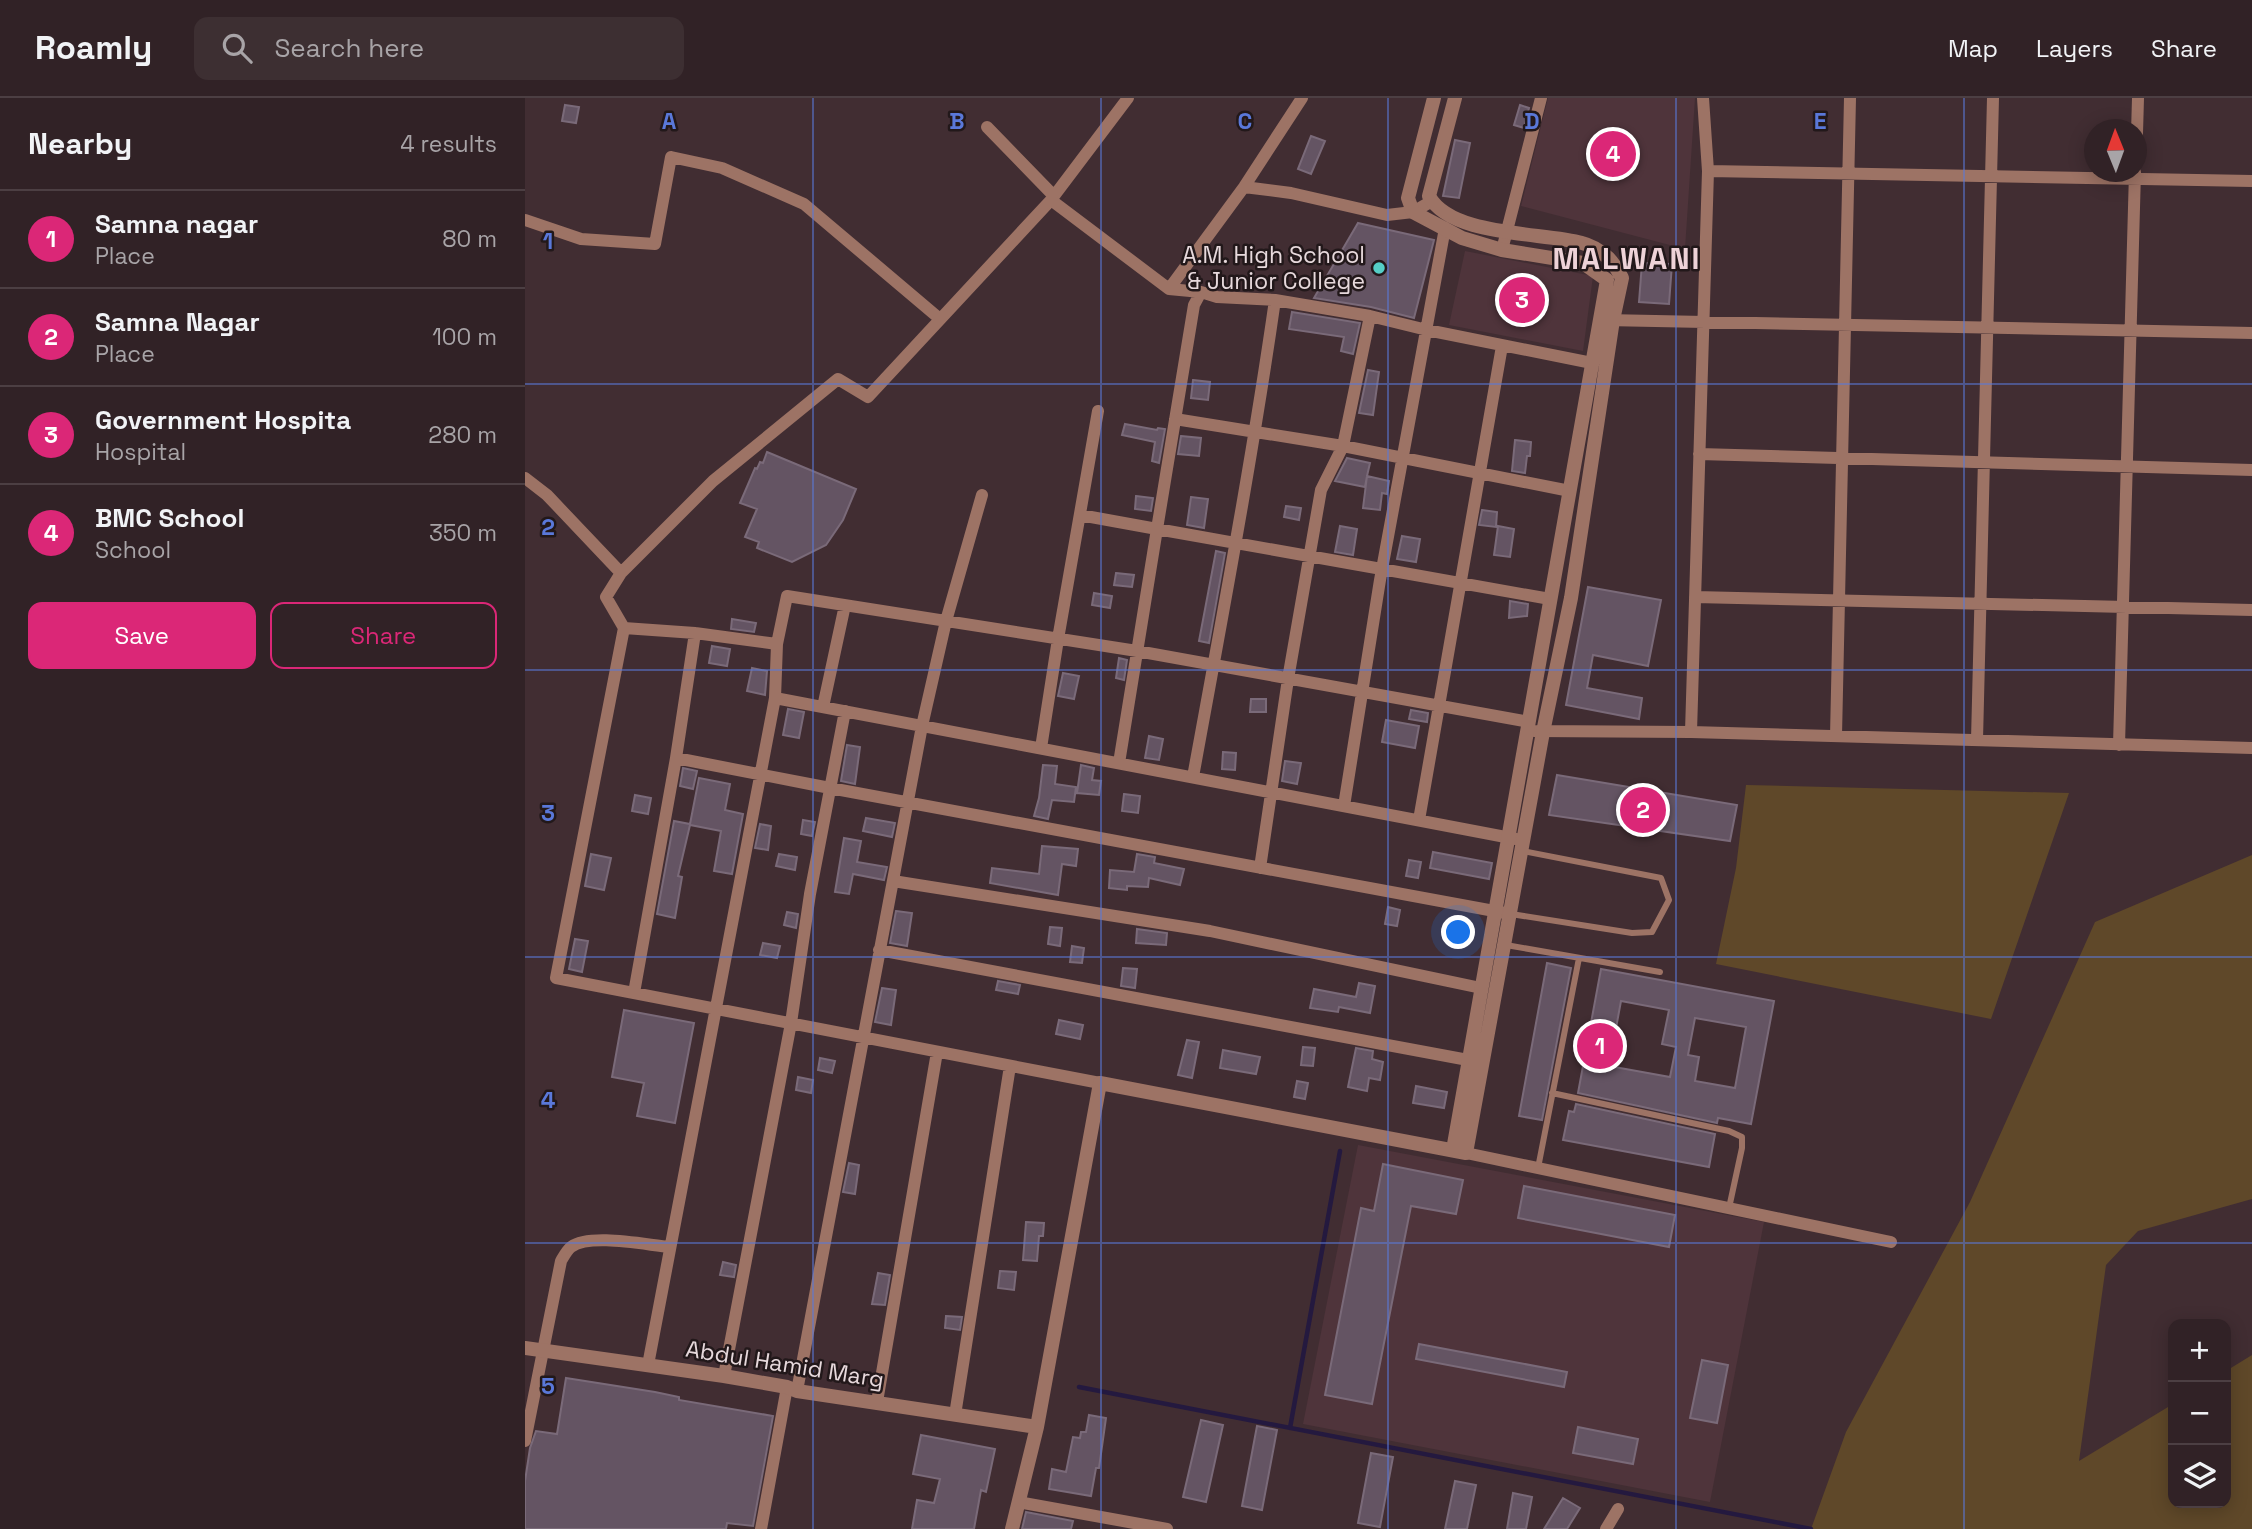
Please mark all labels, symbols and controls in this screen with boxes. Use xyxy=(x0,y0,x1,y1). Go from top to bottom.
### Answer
search box xyxy=(194,17,684,80)
text: Roamly xyxy=(35,27,152,69)
icon: search xyxy=(218,29,256,67)
text: Search here xyxy=(274,31,424,65)
text: Map xyxy=(1948,33,1998,64)
text: Layers xyxy=(2036,33,2113,64)
text: Share xyxy=(2151,33,2217,64)
text: A xyxy=(662,106,677,136)
text: B xyxy=(949,106,965,136)
text: C xyxy=(1238,106,1252,136)
text: D xyxy=(1524,106,1540,136)
text: E xyxy=(1814,106,1826,136)
north arrow xyxy=(2084,119,2147,182)
text: Nearby xyxy=(28,124,132,163)
pin: 4 xyxy=(1590,128,1636,180)
text: 4 results xyxy=(400,129,497,159)
text: Samna nagar xyxy=(95,207,258,241)
text: 1 xyxy=(46,224,56,254)
text: 80 m xyxy=(442,224,497,254)
text: 1 xyxy=(543,226,553,256)
district label: MALWANI xyxy=(1553,239,1701,278)
place label: A.M. High School & Junior College xyxy=(1182,240,1365,296)
text: Place xyxy=(95,241,155,271)
marker: A.M. High School & Junior College xyxy=(1371,260,1387,276)
pin: 3 xyxy=(1499,274,1545,326)
text: Samna Nagar xyxy=(95,305,260,339)
text: 2 xyxy=(44,322,58,352)
text: 100 m xyxy=(432,322,497,352)
text: Place xyxy=(95,339,155,369)
text: Government Hospita xyxy=(95,403,351,437)
text: 3 xyxy=(44,420,58,450)
text: 280 m xyxy=(428,420,497,450)
text: Hospital xyxy=(95,437,186,467)
text: BMC School xyxy=(95,501,244,535)
text: 2 xyxy=(541,512,555,542)
text: 4 xyxy=(44,518,58,548)
text: 350 m xyxy=(429,518,497,548)
text: School xyxy=(95,535,171,565)
button: Save xyxy=(28,602,256,669)
button: Share xyxy=(270,602,497,669)
pin: 2 xyxy=(1620,784,1666,836)
text: 3 xyxy=(541,798,555,828)
your location xyxy=(1441,915,1475,949)
pin: 1 xyxy=(1577,1020,1623,1072)
text: 4 xyxy=(541,1085,556,1115)
map controls xyxy=(2168,1319,2231,1508)
button: + xyxy=(2168,1319,2231,1382)
street label: Abdul Hamid Marg xyxy=(684,1334,886,1394)
text: 5 xyxy=(541,1371,555,1401)
button: − xyxy=(2168,1382,2231,1445)
button: layers xyxy=(2168,1445,2231,1508)

